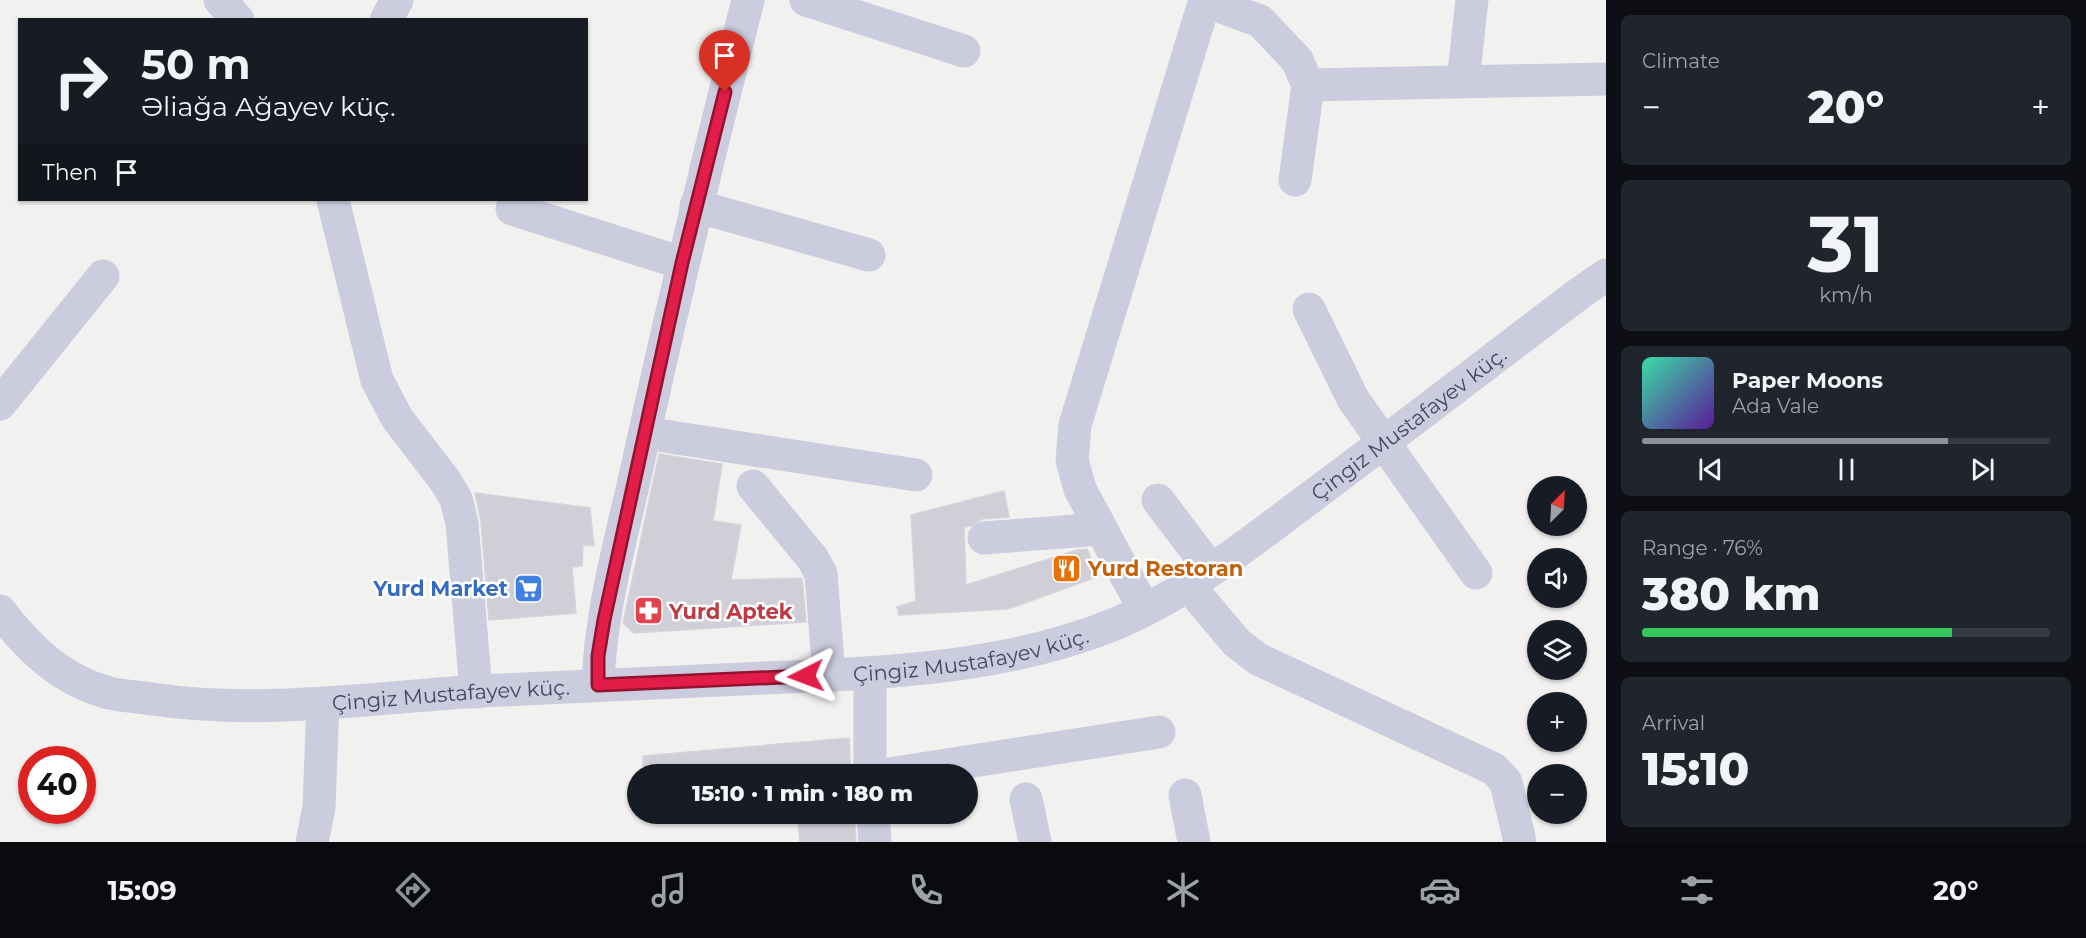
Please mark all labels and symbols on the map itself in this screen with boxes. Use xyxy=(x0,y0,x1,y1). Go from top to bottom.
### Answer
pin xyxy=(699,30,750,92)
street label: Çingiz Mustafayev küç. xyxy=(1306,341,1511,505)
north arrow xyxy=(1527,476,1587,536)
restaurant icon: Yurd Restoran xyxy=(1051,552,1083,584)
place label: Yurd Restoran xyxy=(1087,556,1243,581)
supermarket icon: Yurd Market xyxy=(513,572,545,604)
place label: Yurd Market xyxy=(372,576,508,601)
pharmacy icon: Yurd Aptek xyxy=(632,595,664,627)
place label: Yurd Aptek xyxy=(668,599,793,624)
street label: Çingiz Mustafayev küç. xyxy=(852,622,1092,686)
position arrow xyxy=(774,644,838,708)
street label: Çingiz Mustafayev küç. xyxy=(331,674,570,715)
speed limit sign: 40 xyxy=(18,746,96,824)

